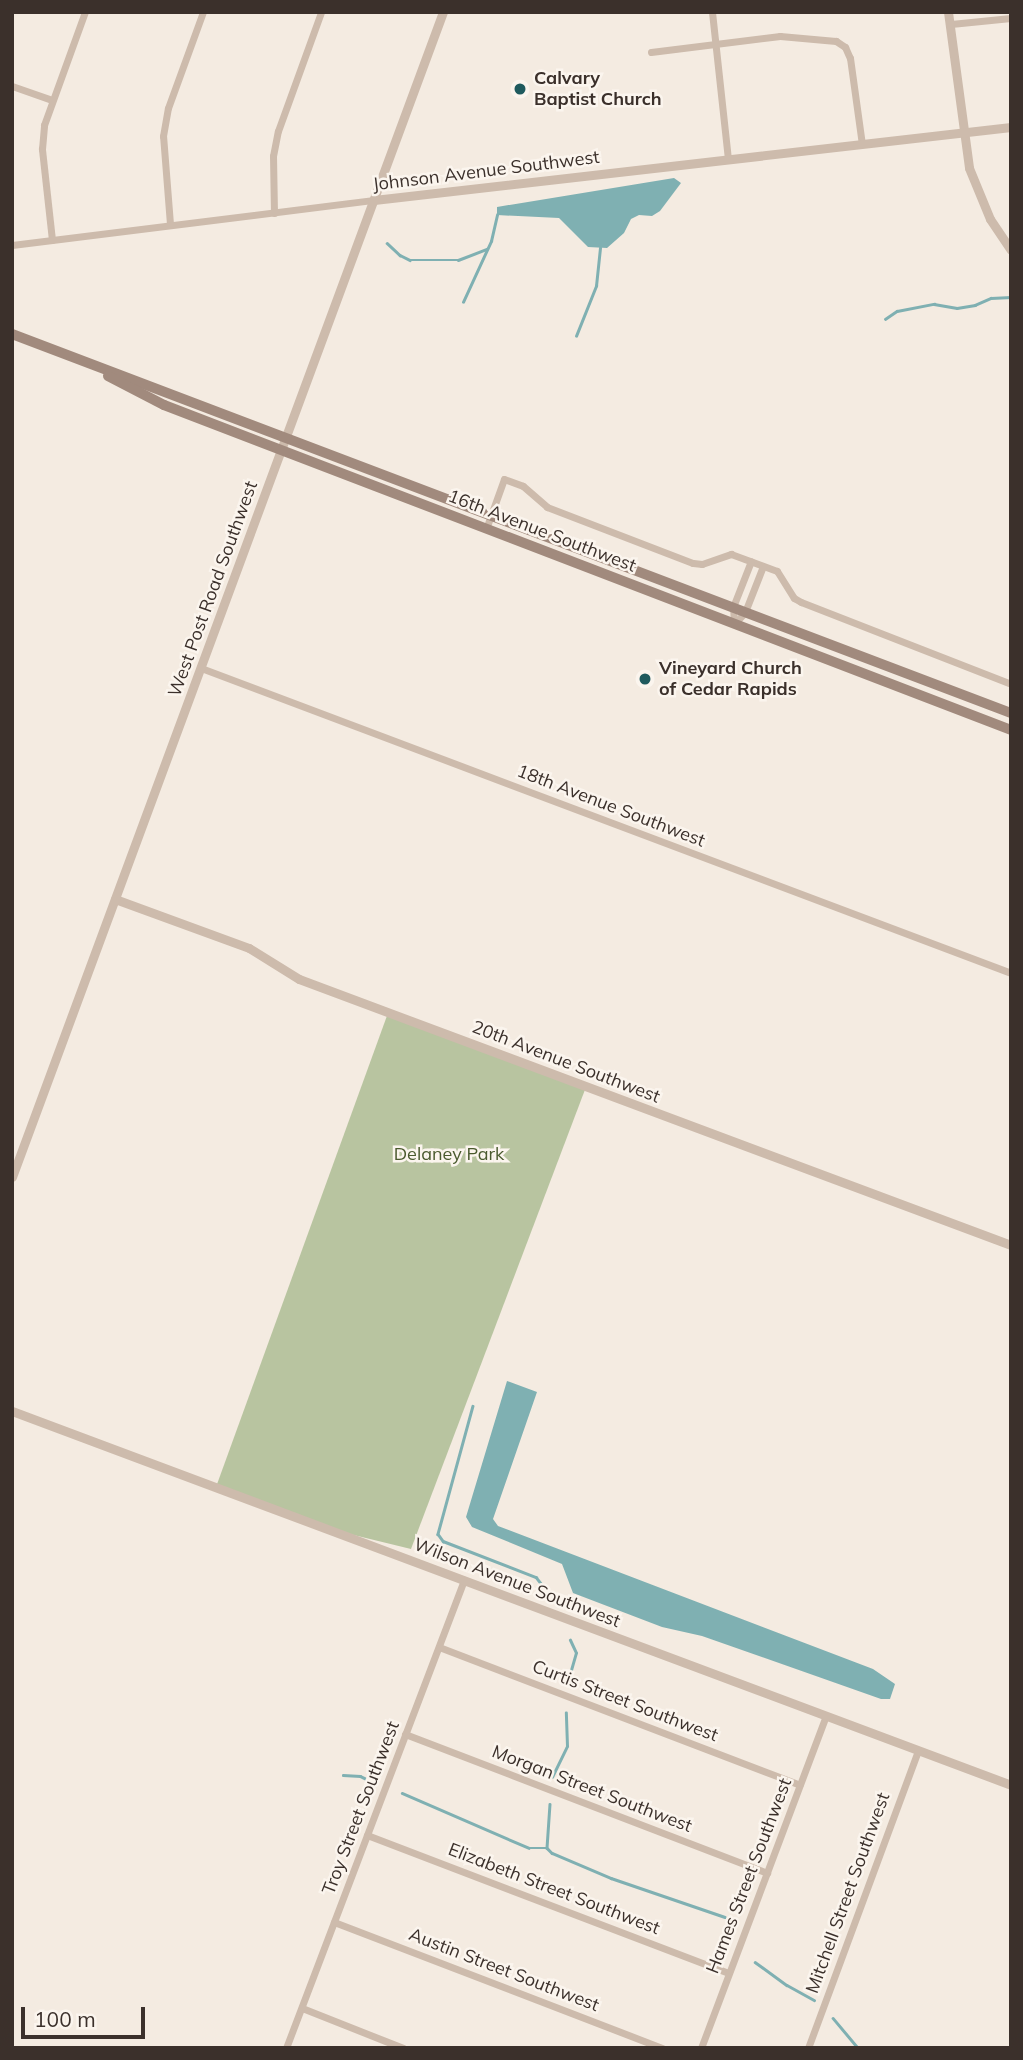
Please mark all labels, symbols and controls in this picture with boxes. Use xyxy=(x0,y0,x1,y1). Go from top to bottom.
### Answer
place label: Calvary Baptist Church xyxy=(534,68,662,110)
marker: Calvary Baptist Church xyxy=(512,81,528,97)
street label: Johnson Avenue Southwest xyxy=(371,146,601,196)
street label: West Post Road Southwest xyxy=(164,478,262,700)
street label: 16th Avenue Southwest xyxy=(445,485,639,577)
place label: Vineyard Church of Cedar Rapids xyxy=(659,658,802,700)
marker: Vineyard Church of Cedar Rapids xyxy=(637,671,653,687)
street label: 18th Avenue Southwest xyxy=(514,760,708,852)
street label: 20th Avenue Southwest xyxy=(469,1016,663,1108)
park label: Delaney Park xyxy=(394,1143,504,1165)
street label: Wilson Avenue Southwest xyxy=(411,1534,623,1632)
street label: Curtis Street Southwest xyxy=(529,1656,721,1746)
street label: Troy Street Southwest xyxy=(318,1718,404,1898)
street label: Morgan Street Southwest xyxy=(489,1741,695,1837)
street label: Hames Street Southwest xyxy=(702,1775,796,1977)
street label: Mitchell Street Southwest xyxy=(802,1790,894,1996)
street label: Elizabeth Street Southwest xyxy=(445,1839,663,1939)
street label: Austin Street Southwest xyxy=(406,1924,602,2016)
scale bar xyxy=(24,1994,149,2038)
text: 100 m xyxy=(34,2006,96,2032)

